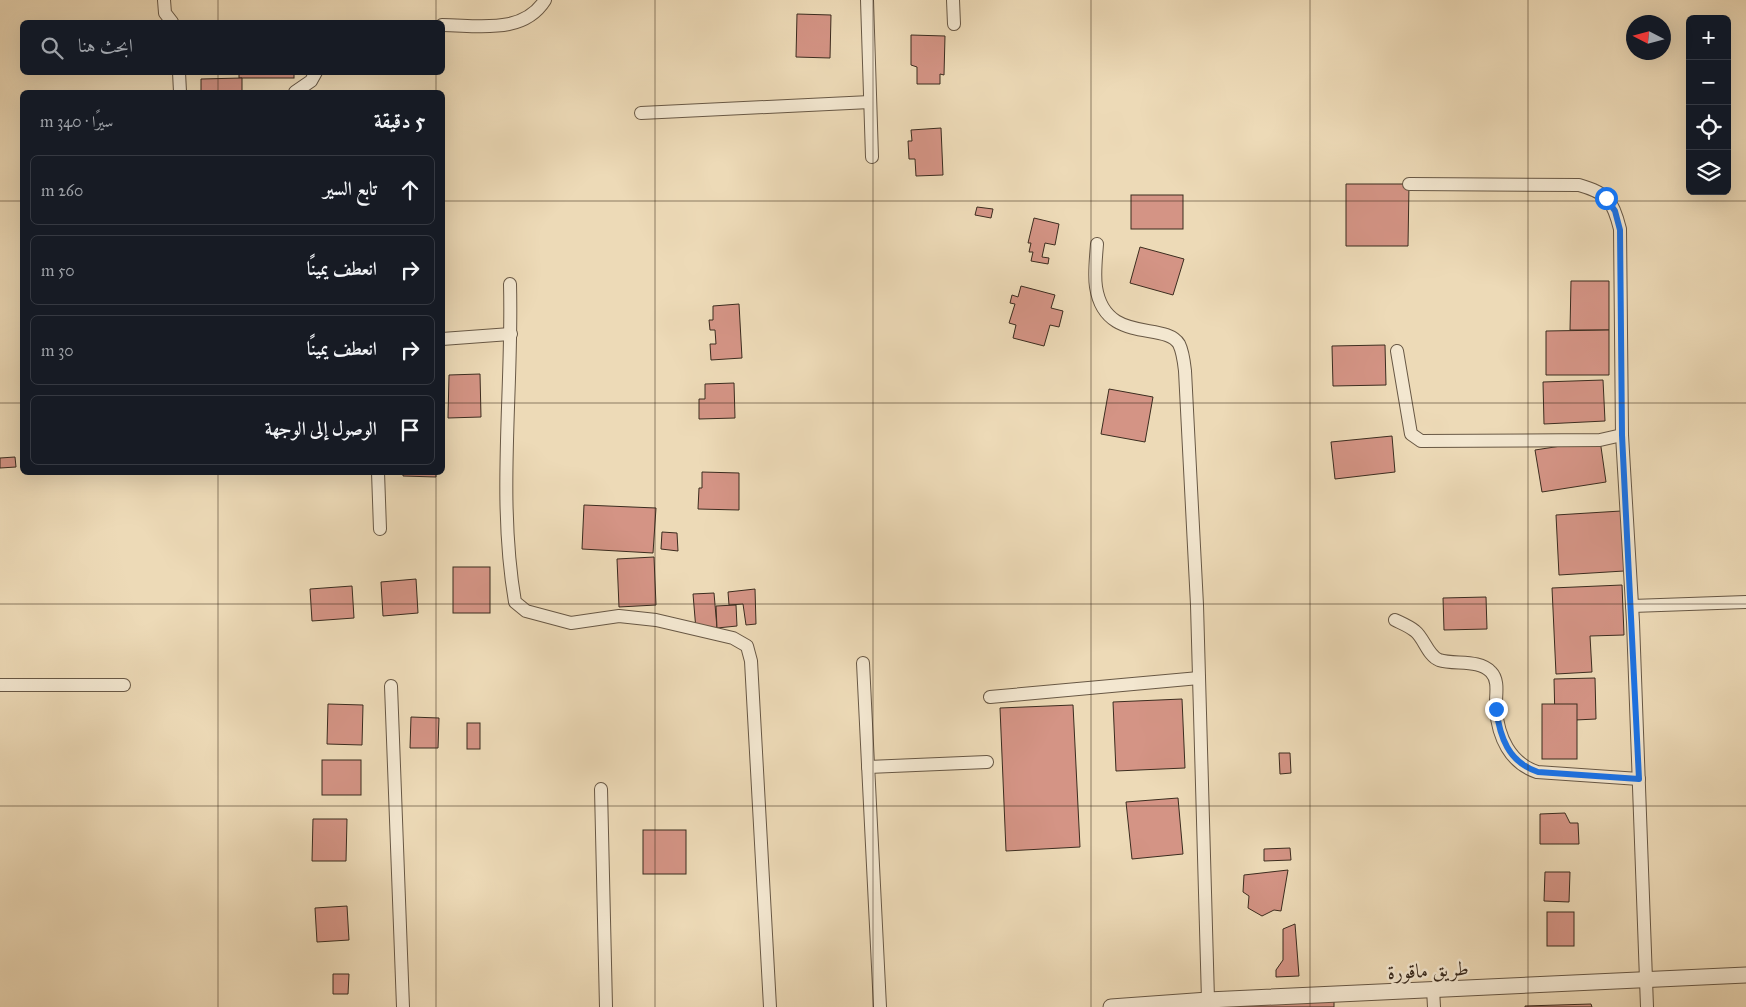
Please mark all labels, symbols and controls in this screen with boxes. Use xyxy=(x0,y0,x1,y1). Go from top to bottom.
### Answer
north arrow xyxy=(1626,15,1671,60)
map controls xyxy=(1686,15,1731,195)
button: + xyxy=(1686,15,1731,60)
search box xyxy=(20,20,445,75)
icon: search xyxy=(38,34,66,62)
text: ابحث هنا xyxy=(78,34,133,57)
button: − xyxy=(1686,60,1731,105)
button: locate xyxy=(1686,105,1731,150)
text: 5 دقيقة xyxy=(374,108,425,134)
text: سيرًا · 340 m xyxy=(40,112,113,131)
button: layers xyxy=(1686,150,1731,195)
icon: ahead xyxy=(396,176,424,204)
text: تابع السير xyxy=(323,177,377,200)
text: 260 m xyxy=(41,181,83,200)
route start xyxy=(1595,187,1618,210)
icon: right xyxy=(396,256,424,284)
text: انعطف يمينًا xyxy=(307,257,377,280)
text: 50 m xyxy=(41,261,75,280)
icon: right xyxy=(396,336,424,364)
text: انعطف يمينًا xyxy=(307,337,377,360)
text: 30 m xyxy=(41,341,74,360)
icon: arrive xyxy=(396,416,424,444)
text: الوصول إلى الوجهة xyxy=(265,417,377,440)
route end xyxy=(1485,698,1508,721)
street label: طريق ماقورة xyxy=(1387,956,1469,985)

